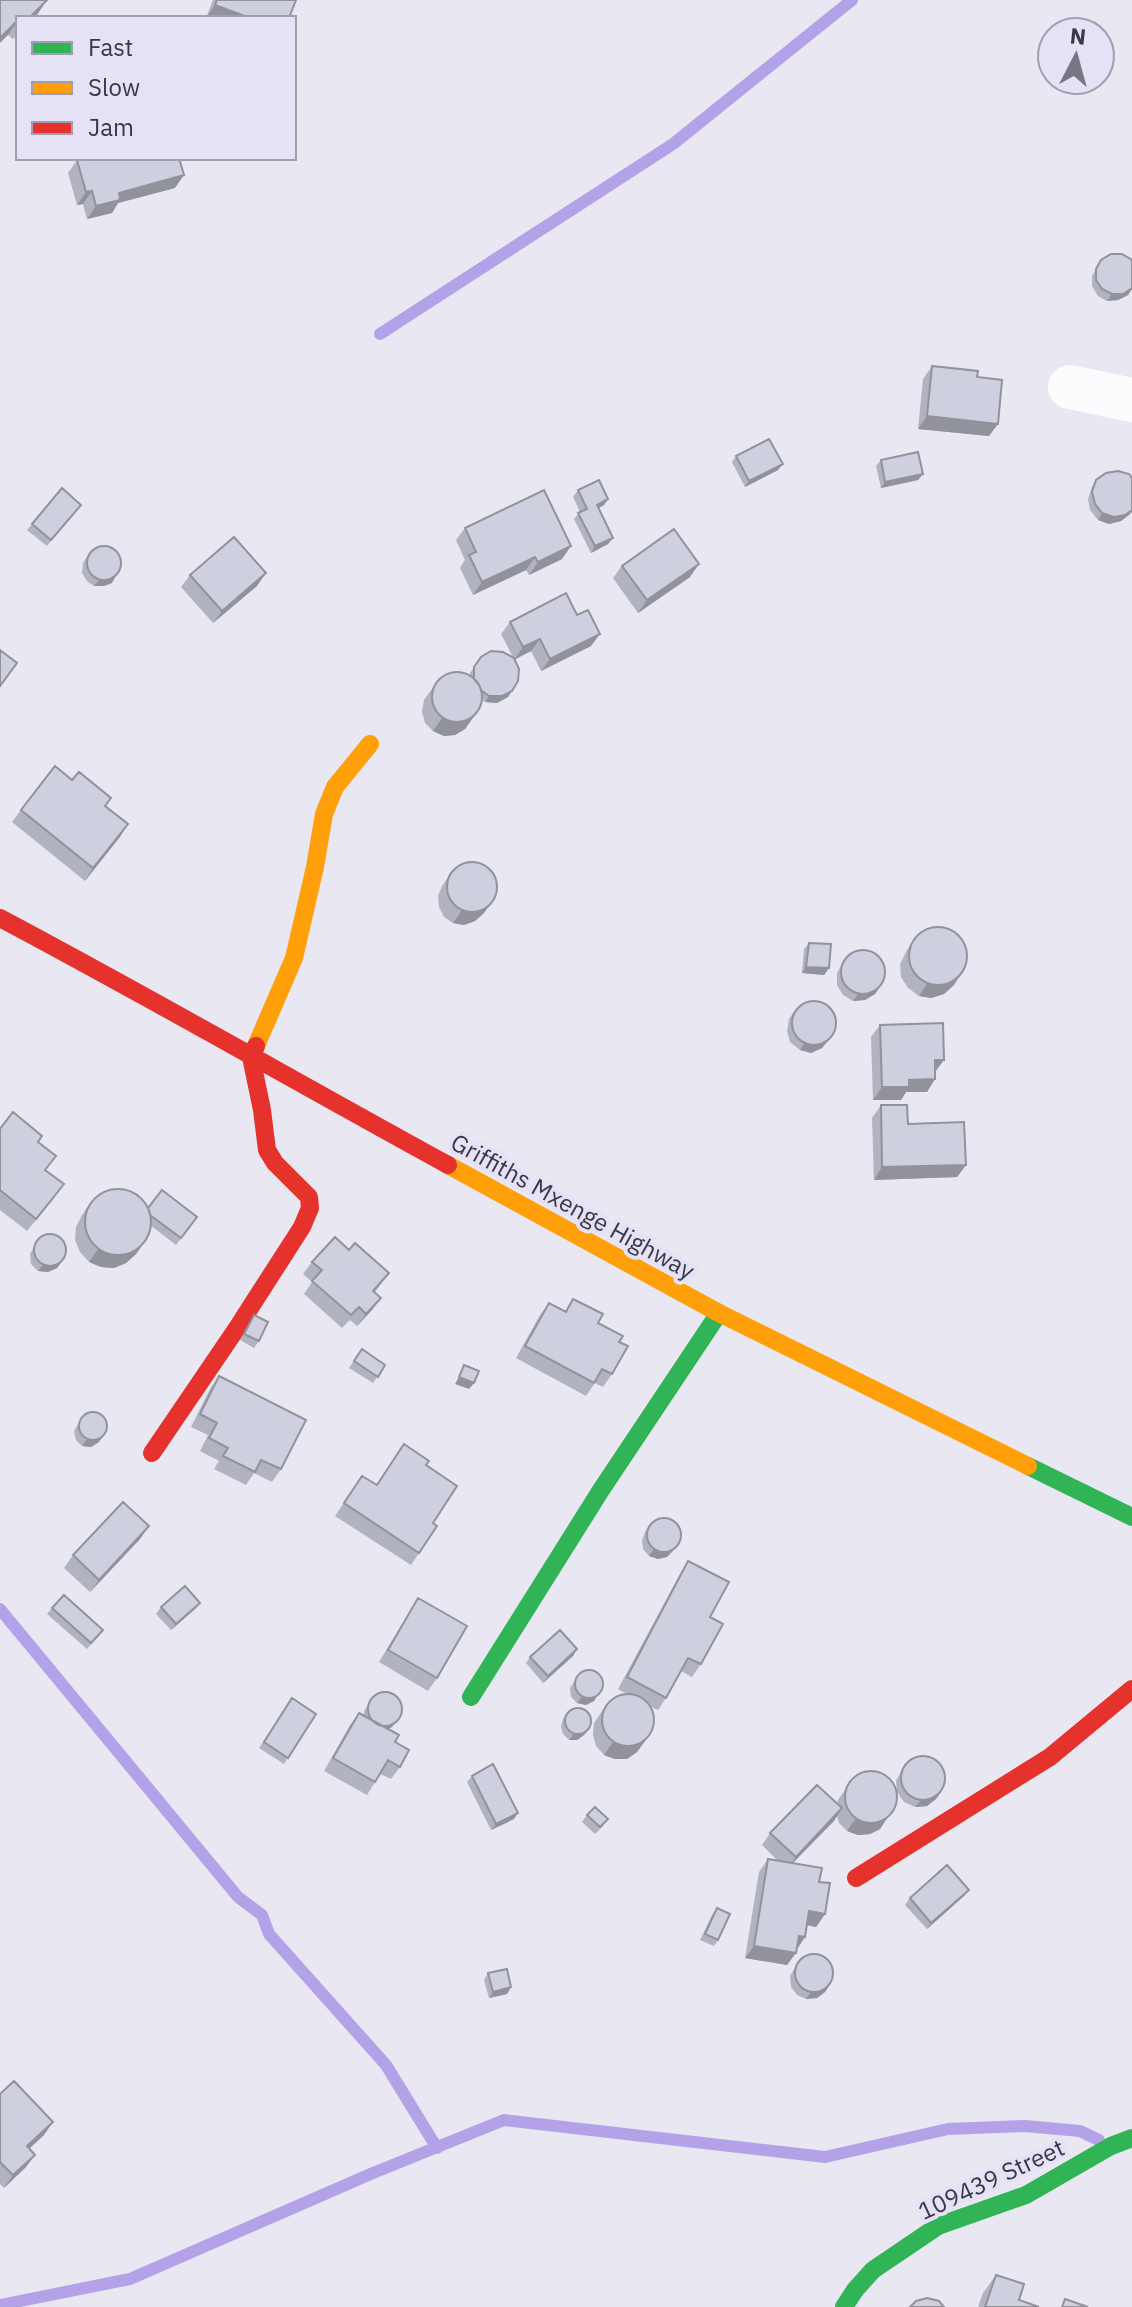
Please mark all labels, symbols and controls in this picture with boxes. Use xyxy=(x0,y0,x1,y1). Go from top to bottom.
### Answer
legend xyxy=(16,16,296,160)
north arrow xyxy=(1036,16,1116,96)
text: N xyxy=(1069,20,1088,51)
text: Fast xyxy=(88,31,133,63)
text: Slow xyxy=(88,71,140,103)
text: Jam xyxy=(88,111,134,143)
street label: Griffiths Mxenge Highway xyxy=(445,1126,701,1286)
street label: 109439 Street xyxy=(913,2131,1069,2227)

